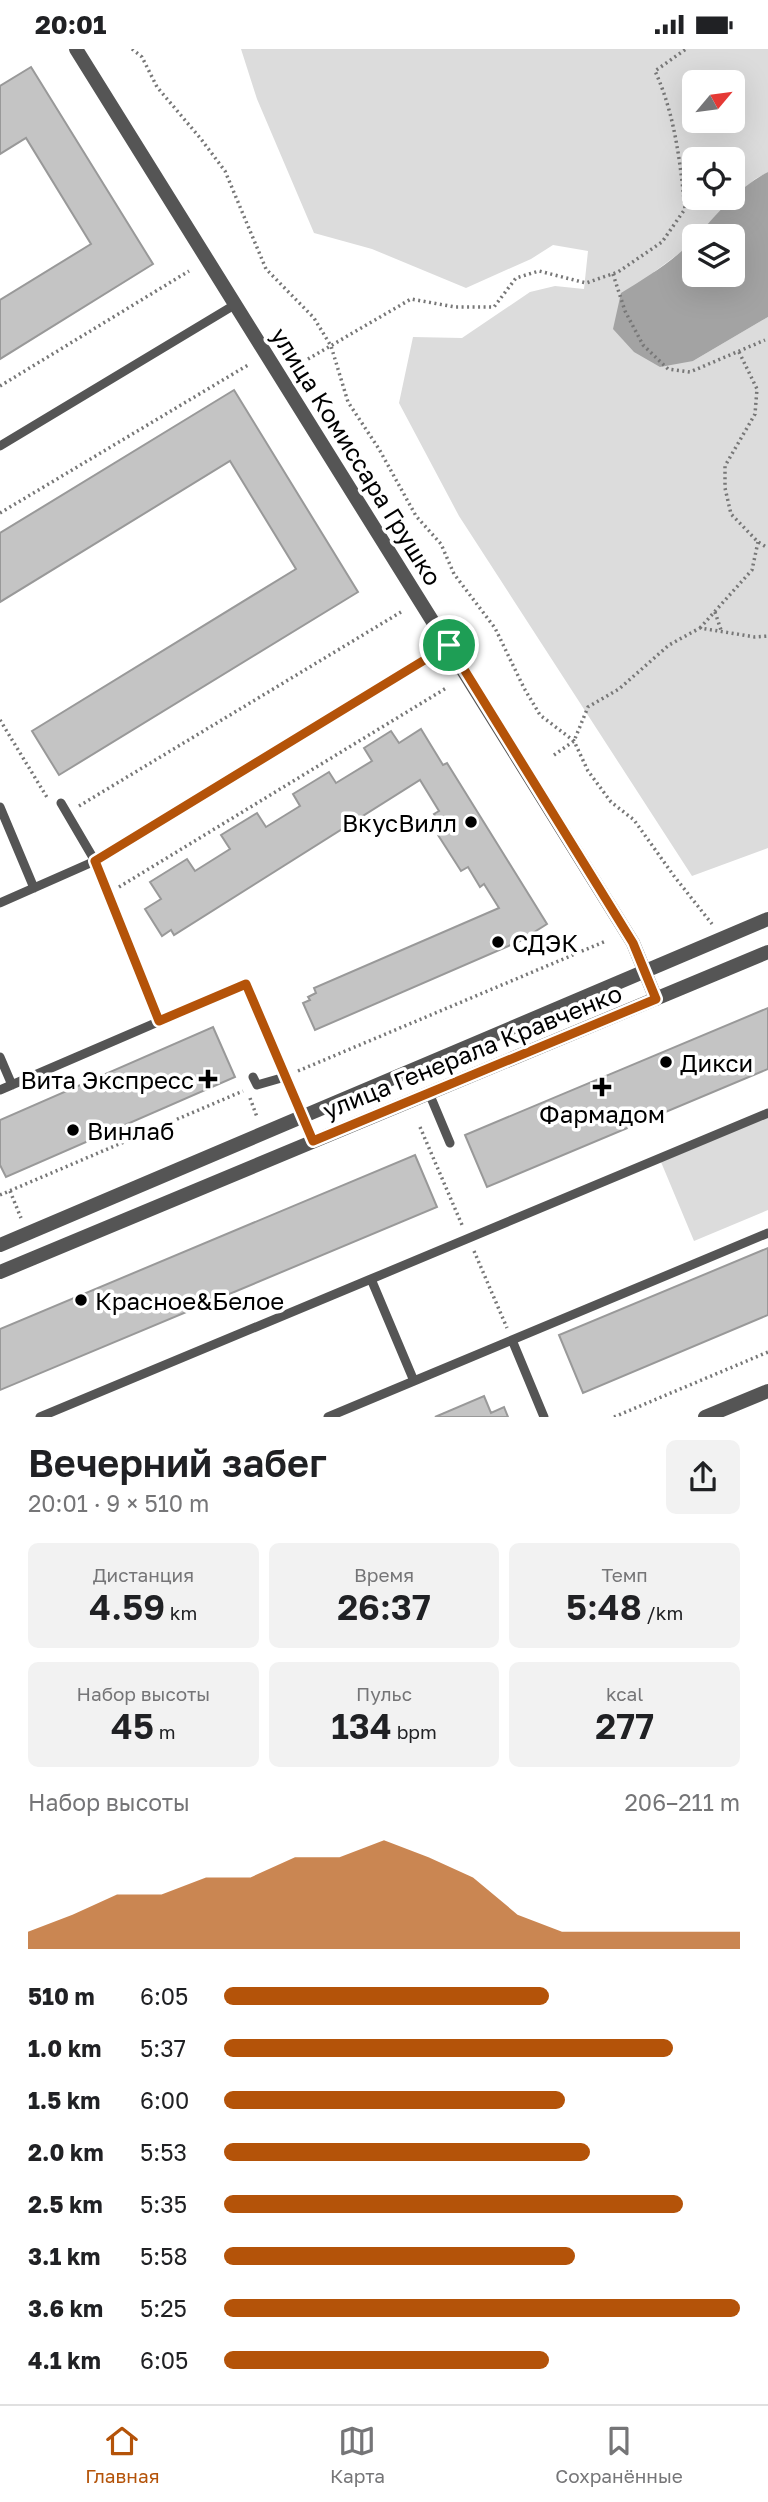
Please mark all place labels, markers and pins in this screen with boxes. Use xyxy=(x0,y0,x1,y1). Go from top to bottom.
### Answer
pin xyxy=(419,615,479,675)
place label: ВкусВилл xyxy=(342,808,457,837)
marker: ВкусВилл xyxy=(463,814,479,830)
place label: СДЭК xyxy=(512,928,578,957)
marker: СДЭК xyxy=(490,934,506,950)
place label: Дикси xyxy=(680,1048,753,1077)
marker: Дикси xyxy=(658,1054,674,1070)
place label: Вита Экспресс xyxy=(20,1065,194,1094)
marker: Вита Экспресс xyxy=(200,1071,216,1087)
marker: Фармадом xyxy=(594,1079,610,1095)
place label: Фармадом xyxy=(539,1099,665,1128)
place label: Винлаб xyxy=(87,1116,174,1145)
marker: Винлаб xyxy=(65,1122,81,1138)
place label: Красное&Белое xyxy=(95,1286,284,1315)
marker: Красное&Белое xyxy=(73,1292,89,1308)

